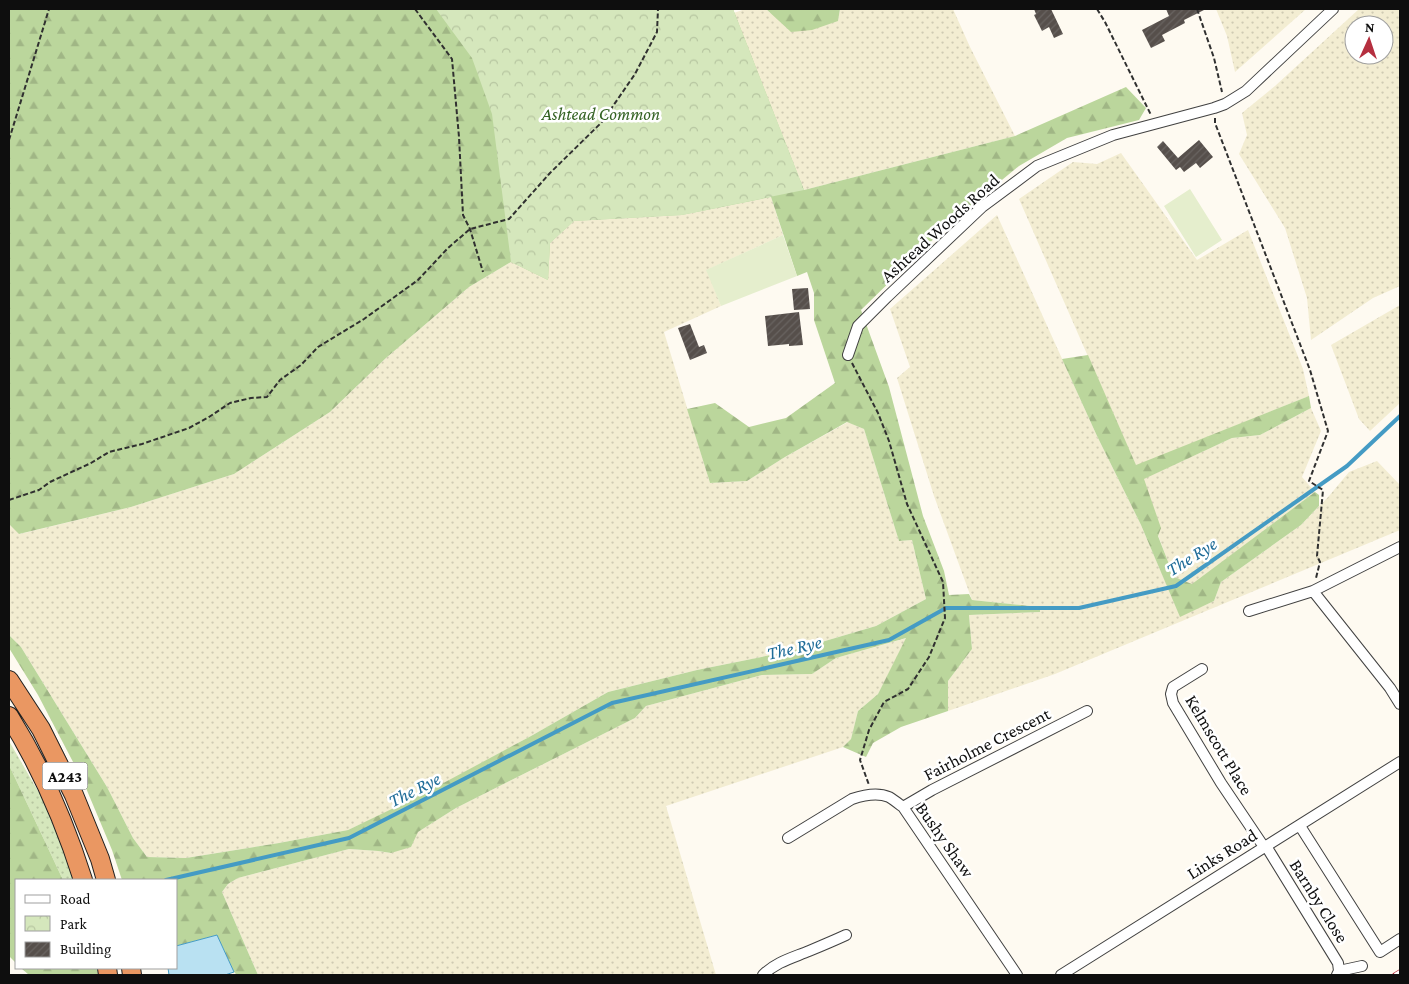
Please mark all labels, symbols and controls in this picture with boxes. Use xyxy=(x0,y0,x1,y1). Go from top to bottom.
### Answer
north arrow xyxy=(1344,15,1394,65)
text: N xyxy=(1364,19,1375,35)
park label: Ashtead Common xyxy=(541,104,660,124)
street label: Ashtead Woods Road xyxy=(877,169,1004,286)
water label: The Rye xyxy=(1162,533,1220,580)
water label: The Rye xyxy=(765,631,824,664)
street label: Kelmscott Place xyxy=(1181,691,1257,799)
street label: Fairholme Crescent xyxy=(920,703,1055,785)
road number: A243 xyxy=(42,762,88,789)
water label: The Rye xyxy=(385,767,444,811)
street label: Bushy Shaw xyxy=(912,798,979,882)
street label: Links Road xyxy=(1183,824,1261,883)
street label: Barnby Close xyxy=(1286,856,1353,946)
legend xyxy=(15,879,178,969)
text: Road xyxy=(60,891,91,907)
text: Park xyxy=(60,916,87,932)
text: Building xyxy=(60,941,111,958)

